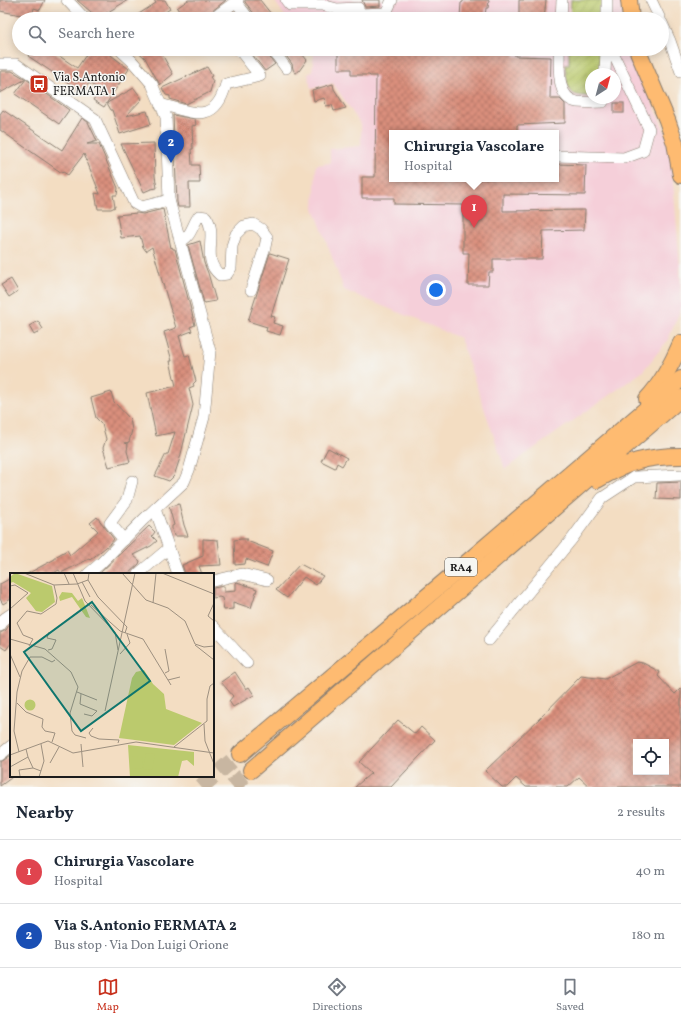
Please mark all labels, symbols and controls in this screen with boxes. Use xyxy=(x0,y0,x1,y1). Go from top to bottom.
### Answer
search box xyxy=(12,12,669,56)
icon: search xyxy=(26,23,48,45)
text: Search here xyxy=(58,24,135,45)
north arrow xyxy=(585,68,621,104)
place label: Via S.Antonio FERMATA 1 xyxy=(53,70,125,100)
bus stop icon: Via S.Antonio FERMATA 1 xyxy=(28,73,50,95)
pin: 2 xyxy=(158,130,184,163)
popup xyxy=(389,130,559,182)
text: Chirurgia Vascolare xyxy=(404,137,544,158)
text: Hospital xyxy=(404,158,453,176)
pin: 1 xyxy=(461,195,487,228)
your location xyxy=(426,280,446,300)
road number: RA4 xyxy=(445,558,477,576)
inset map xyxy=(10,573,214,777)
map controls xyxy=(633,739,669,775)
button: locate xyxy=(633,739,669,775)
text: Nearby xyxy=(16,802,74,825)
text: 2 results xyxy=(617,804,665,822)
text: Chirurgia Vascolare xyxy=(54,852,194,873)
text: 1 xyxy=(26,863,32,881)
text: 40 m xyxy=(636,863,665,881)
text: Hospital xyxy=(54,873,103,891)
text: Via S.Antonio FERMATA 2 xyxy=(54,916,237,937)
text: 2 xyxy=(26,927,32,945)
text: 180 m xyxy=(631,927,665,945)
text: Bus stop · Via Don Luigi Orione xyxy=(54,937,229,955)
tab: Map xyxy=(97,976,119,1015)
tab: Directions xyxy=(312,976,363,1015)
tab: Saved xyxy=(556,976,584,1015)

